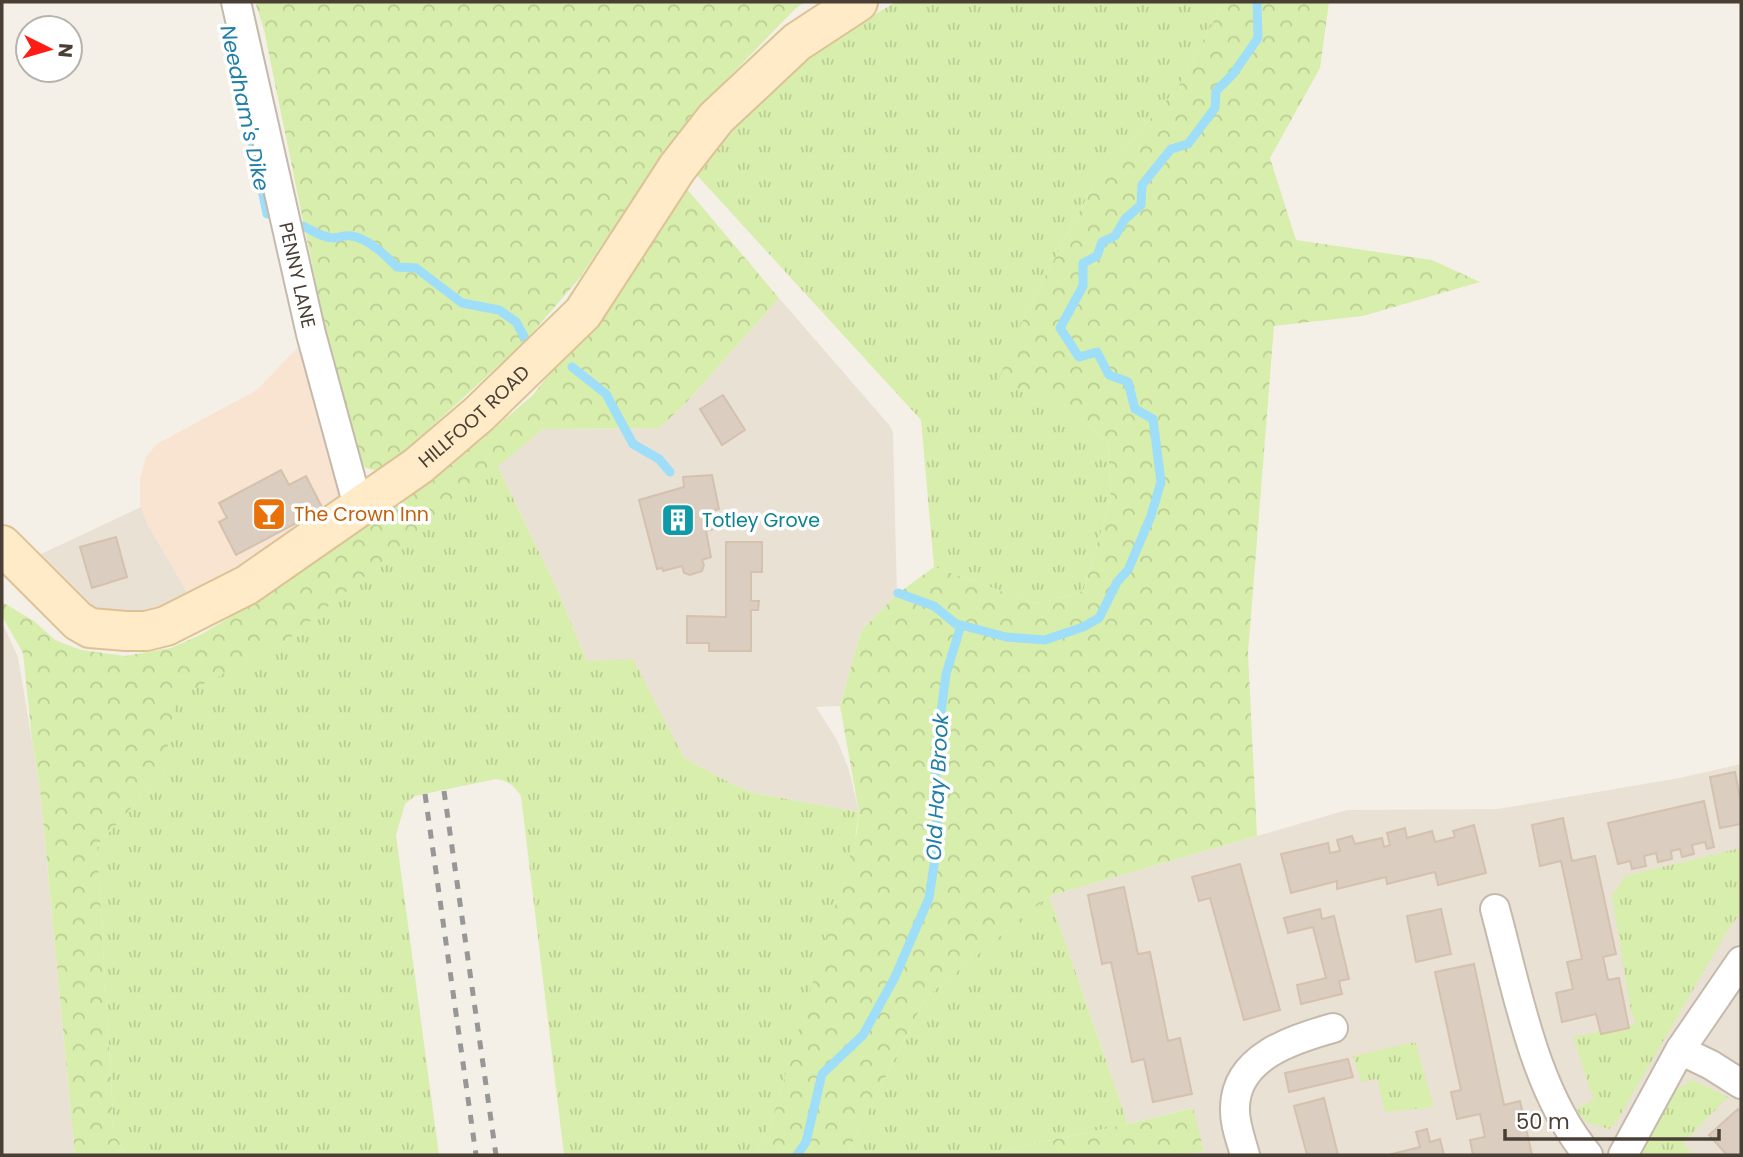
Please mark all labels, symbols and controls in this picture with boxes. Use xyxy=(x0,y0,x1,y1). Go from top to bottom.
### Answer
north arrow xyxy=(14,14,84,84)
water label: Needham's Dike xyxy=(213,22,277,194)
text: N xyxy=(51,42,80,59)
street label: PENNY LANE xyxy=(273,220,323,331)
street label: HILLFOOT ROAD xyxy=(412,359,535,474)
bar icon: The Crown Inn xyxy=(250,495,288,533)
place label: The Crown Inn xyxy=(294,501,429,528)
building icon: Totley Grove xyxy=(659,501,697,539)
place label: Totley Grove xyxy=(702,507,820,534)
water label: Old Hay Brook xyxy=(919,712,955,861)
scale bar xyxy=(1505,1098,1718,1142)
text: 50 m xyxy=(1516,1107,1570,1136)

